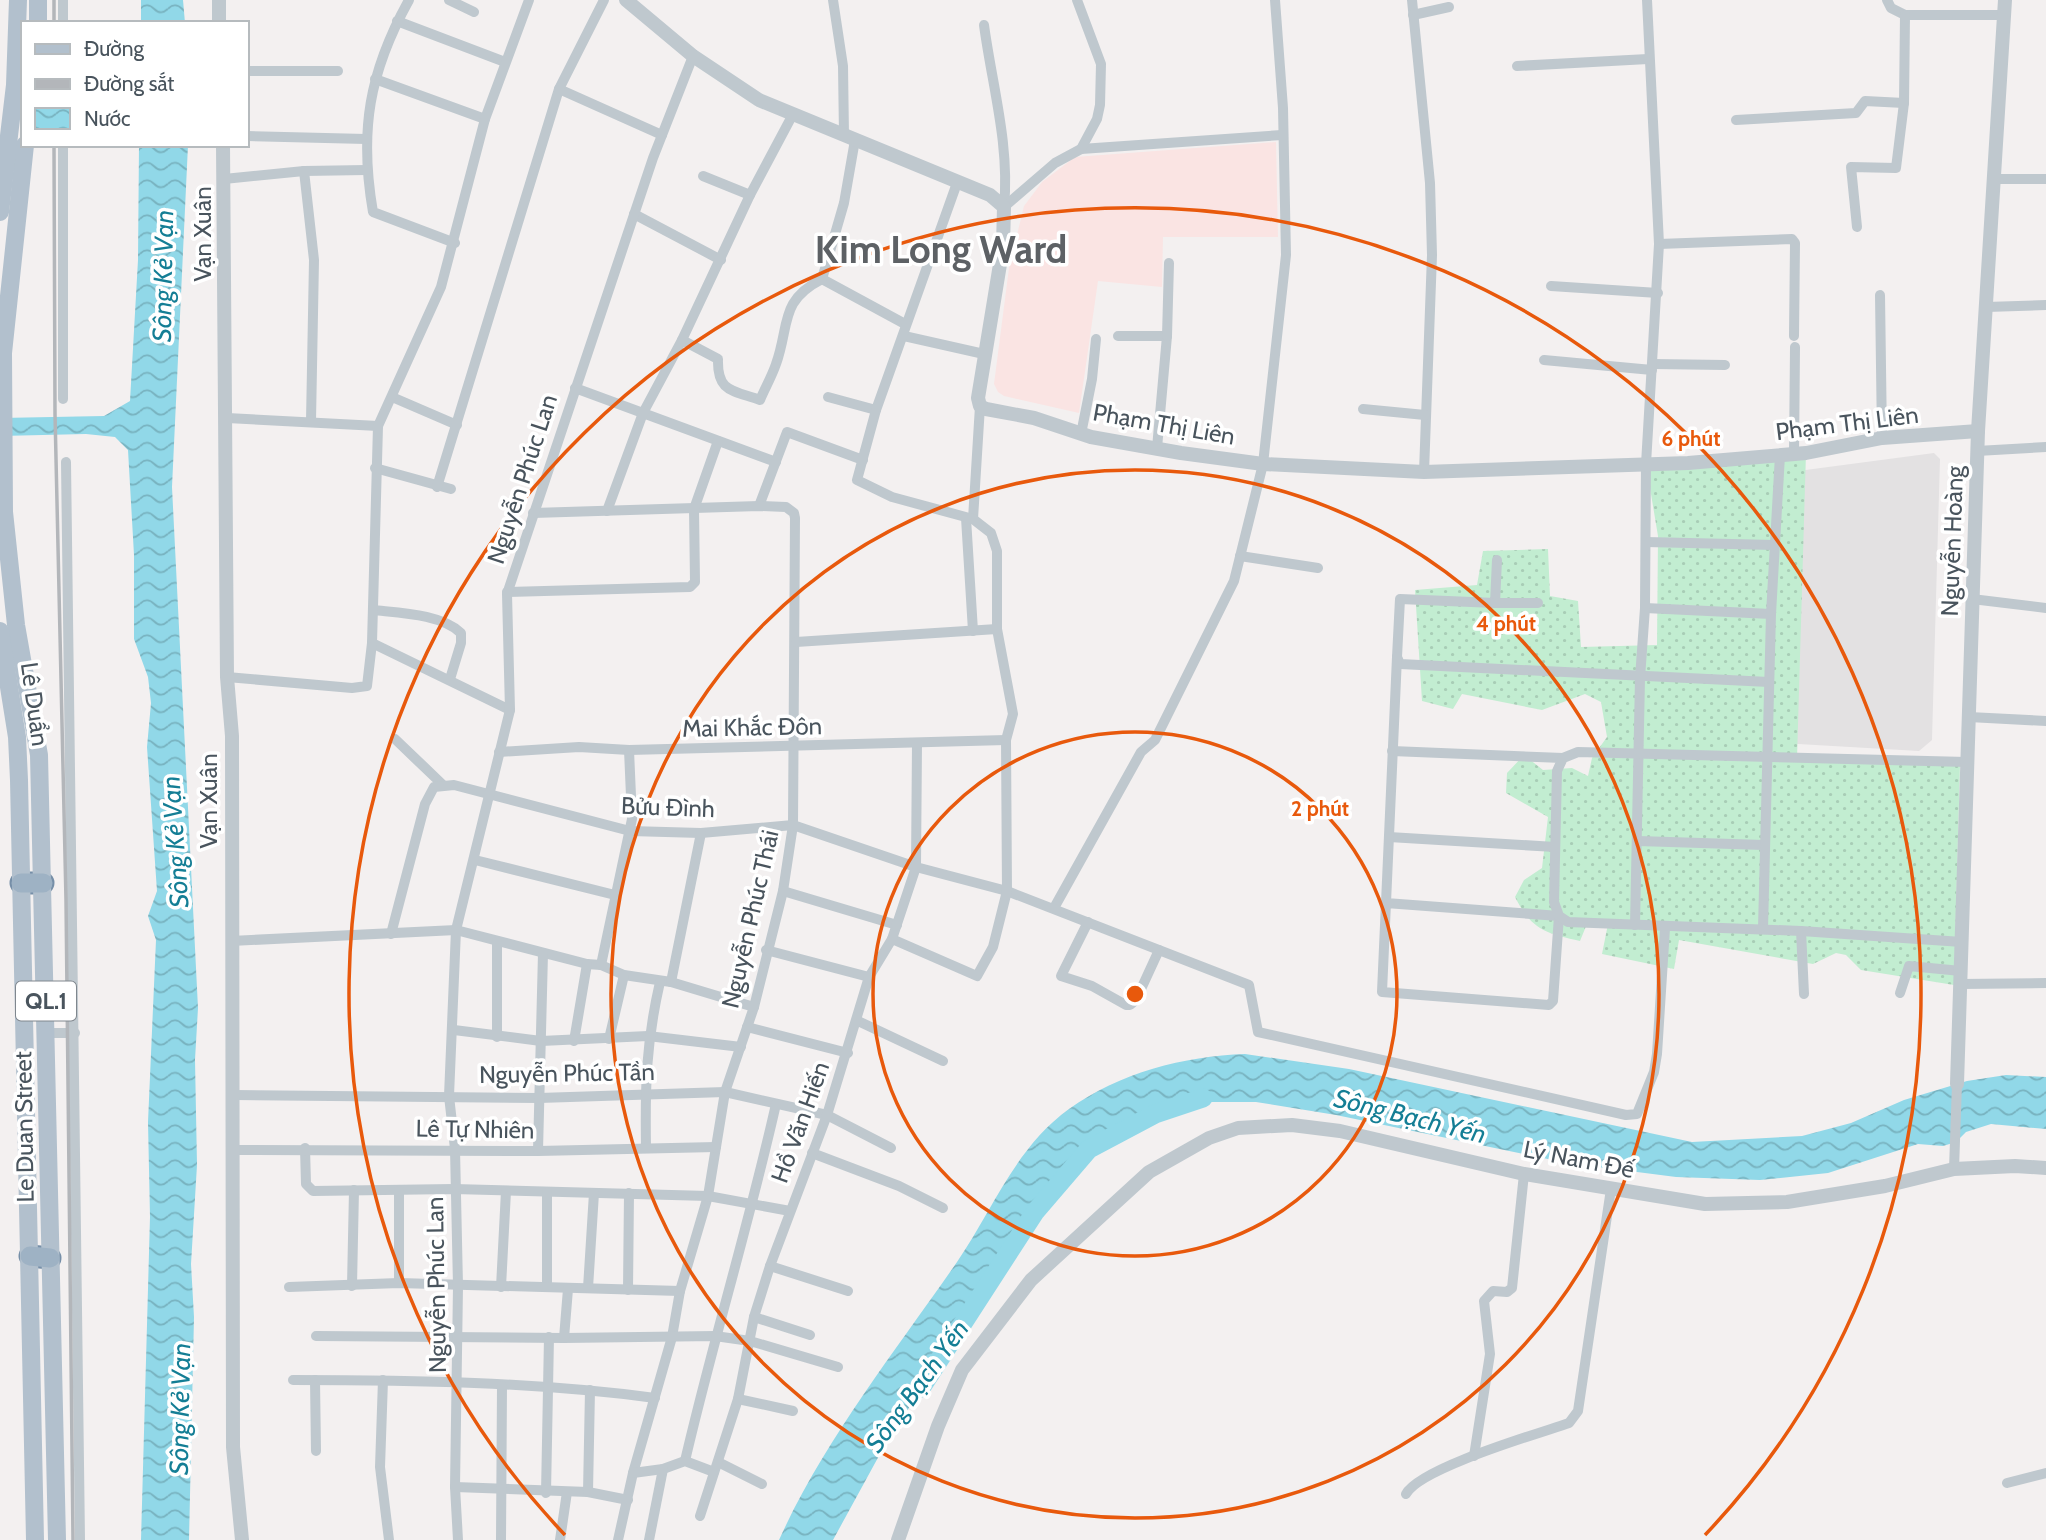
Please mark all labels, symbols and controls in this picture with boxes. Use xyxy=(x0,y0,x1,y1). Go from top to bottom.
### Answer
legend xyxy=(21,21,248,147)
text: Đường xyxy=(84,36,145,61)
text: Đường sắt xyxy=(84,71,174,96)
text: Nước xyxy=(84,106,131,131)
street label: Vạn Xuân xyxy=(188,186,217,282)
water label: Sông Kẻ Vạn xyxy=(146,210,180,342)
district label: Kim Long Ward xyxy=(815,226,1067,273)
street label: Nguyễn Phúc Lan xyxy=(481,391,563,567)
street label: Phạm Thị Liên xyxy=(1091,397,1237,451)
street label: Phạm Thị Liên xyxy=(1774,400,1920,446)
text: 6 phút xyxy=(1662,426,1720,451)
street label: Nguyễn Hoàng xyxy=(1935,464,1969,617)
text: 4 phút xyxy=(1476,611,1536,636)
street label: Lê Duẩn xyxy=(15,660,55,748)
street label: Mai Khắc Đôn xyxy=(682,711,822,743)
street label: Vạn Xuân xyxy=(194,753,223,849)
water label: Sông Kẻ Vạn xyxy=(154,775,196,909)
street label: Bửu Đình xyxy=(621,791,715,823)
text: 2 phút xyxy=(1291,796,1349,821)
street label: Nguyễn Phúc Thái xyxy=(715,827,785,1011)
road number: QL.1 xyxy=(16,982,76,1020)
centre of rings xyxy=(1123,982,1147,1006)
street label: Le Duan Street xyxy=(8,1051,40,1203)
street label: Nguyễn Phúc Tần xyxy=(479,1057,655,1089)
street label: Hồ Văn Hiến xyxy=(765,1057,835,1187)
water label: Sông Bạch Yến xyxy=(1331,1082,1489,1150)
street label: Lê Tự Nhiên xyxy=(415,1113,535,1145)
street label: Lý Nam Đế xyxy=(1521,1134,1638,1184)
street label: Nguyễn Phúc Lan xyxy=(420,1197,452,1373)
water label: Sông Bạch Yến xyxy=(858,1314,976,1458)
water label: Sông Kẻ Vạn xyxy=(163,1343,197,1475)

